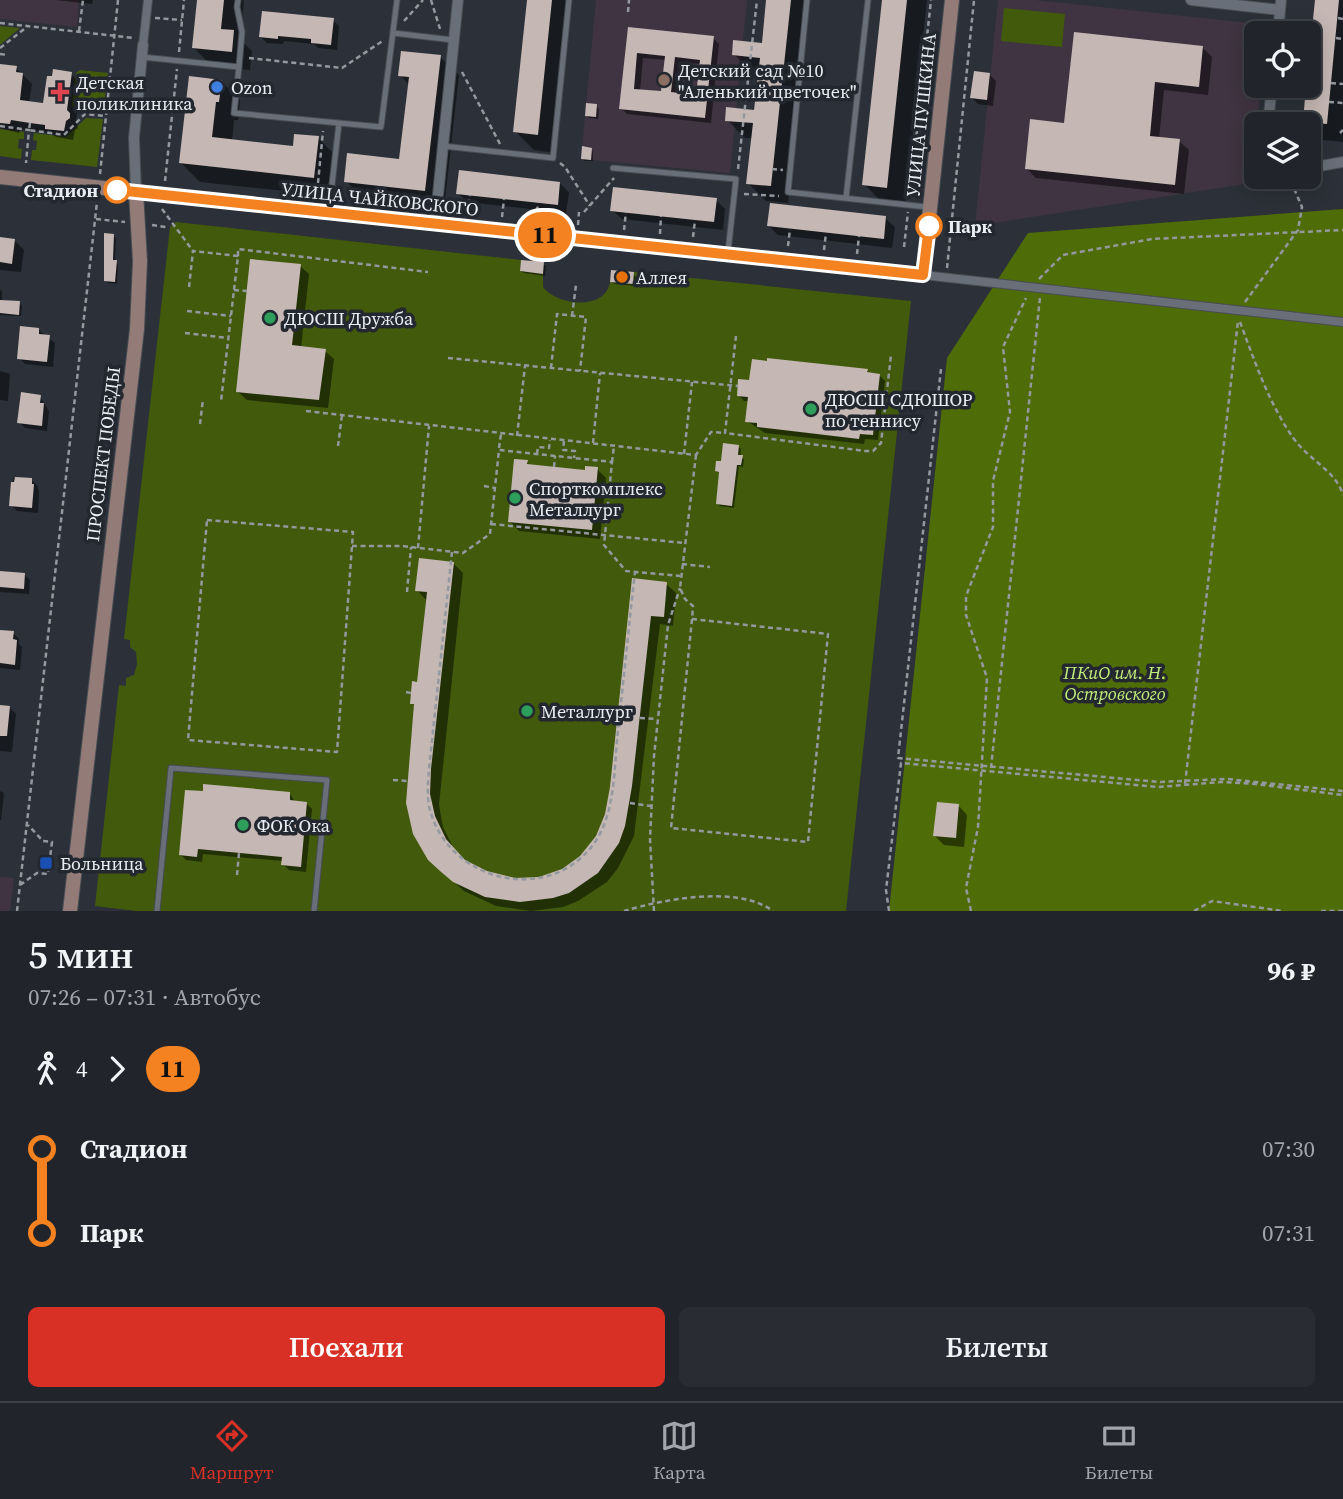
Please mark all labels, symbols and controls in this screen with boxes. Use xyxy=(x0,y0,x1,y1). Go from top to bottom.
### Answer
map controls xyxy=(1244,21,1321,189)
button: locate xyxy=(1244,21,1321,98)
street label: УЛИЦА ПУШКИНА xyxy=(900,32,942,198)
place label: Детский сад №10 "Аленький цветочек" xyxy=(678,58,856,104)
place label: Детская поликлиника xyxy=(76,70,193,116)
marker: Детский сад №10 "Аленький цветочек" xyxy=(656,72,672,88)
place label: Ozon xyxy=(231,75,273,100)
marker: Ozon xyxy=(209,79,225,95)
marker: Детская поликлиника xyxy=(50,82,70,102)
button: layers xyxy=(1244,112,1321,189)
street label: УЛИЦА ЧАЙКОВСКОГО xyxy=(280,176,480,222)
marker: Стадион xyxy=(104,177,130,203)
place label: Стадион xyxy=(24,178,98,203)
line badge: 11 xyxy=(514,212,576,258)
marker: Парк xyxy=(916,213,942,239)
place label: Парк xyxy=(948,214,992,239)
text: 11 xyxy=(532,218,558,251)
place label: Аллея xyxy=(636,265,687,290)
marker: Аллея xyxy=(614,269,630,285)
place label: ДЮСШ Дружба xyxy=(284,306,414,331)
marker: ДЮСШ Дружба xyxy=(262,310,278,326)
street label: ПРОСПЕКТ ПОБЕДЫ xyxy=(80,365,126,543)
place label: ДЮСШ СДЮШОР по теннису xyxy=(825,387,973,433)
marker: ДЮСШ СДЮШОР по теннису xyxy=(803,401,819,417)
place label: Спорткомплекс Металлург xyxy=(529,476,663,522)
marker: Спорткомплекс Металлург xyxy=(507,490,523,506)
park label: ПКиО им. Н. Островского xyxy=(1062,660,1167,706)
place label: Металлург xyxy=(541,699,633,724)
marker: Металлург xyxy=(519,703,535,719)
place label: ФОК Ока xyxy=(257,813,331,838)
marker: ФОК Ока xyxy=(235,817,251,833)
place label: Больница xyxy=(60,851,144,876)
marker: Больница xyxy=(38,855,54,871)
text: 5 мин xyxy=(28,929,133,981)
text: 96 ₽ xyxy=(1267,953,1315,989)
text: 07:26 – 07:31 · Автобус xyxy=(28,981,261,1013)
icon: walk xyxy=(28,1050,66,1088)
icon: forward xyxy=(98,1050,136,1088)
text: 11 xyxy=(160,1052,186,1085)
text: 4 xyxy=(76,1053,88,1085)
text: Стадион xyxy=(80,1131,188,1167)
text: 07:30 xyxy=(1262,1133,1315,1165)
text: Парк xyxy=(80,1215,144,1251)
text: 07:31 xyxy=(1262,1217,1315,1249)
button: Поехали xyxy=(28,1307,665,1387)
button: Билеты xyxy=(679,1307,1315,1387)
tab: Маршрут xyxy=(190,1417,274,1485)
tab: Карта xyxy=(653,1417,705,1485)
tab: Билеты xyxy=(1085,1417,1153,1485)

